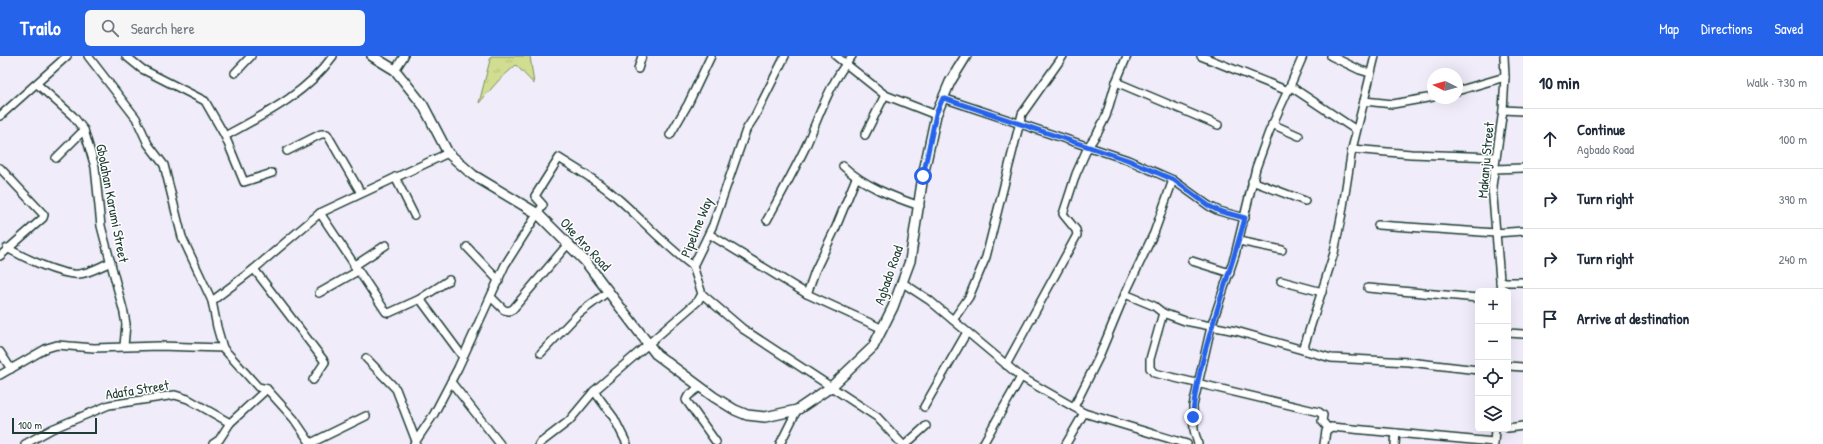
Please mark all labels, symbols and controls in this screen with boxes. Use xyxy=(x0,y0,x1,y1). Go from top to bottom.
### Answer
search box xyxy=(85,10,365,46)
text: Trailo xyxy=(20,15,61,41)
icon: search xyxy=(99,17,121,39)
text: Search here xyxy=(131,18,195,39)
text: Map xyxy=(1659,19,1679,38)
text: Directions xyxy=(1701,19,1752,38)
text: Saved xyxy=(1774,19,1803,38)
north arrow xyxy=(1427,68,1463,104)
text: 10 min xyxy=(1539,71,1580,94)
text: Walk · 730 m xyxy=(1747,73,1807,91)
text: Continue xyxy=(1577,119,1625,140)
street label: Makanju Street xyxy=(1472,121,1499,199)
icon: ahead xyxy=(1539,128,1561,150)
text: 100 m xyxy=(1779,130,1807,148)
text: Agbado Road xyxy=(1577,140,1634,158)
street label: Gbolahan Karumi Street xyxy=(92,142,134,264)
route start xyxy=(914,167,932,185)
icon: right xyxy=(1539,188,1561,210)
text: Turn right xyxy=(1577,188,1633,209)
text: 390 m xyxy=(1779,190,1807,208)
street label: Pipeline Way xyxy=(675,194,718,260)
street label: Oke Aro Road xyxy=(556,213,616,275)
street label: Agbado Road xyxy=(869,242,908,308)
icon: right xyxy=(1539,248,1561,270)
text: Turn right xyxy=(1577,248,1633,269)
text: 240 m xyxy=(1778,250,1807,268)
map controls xyxy=(1475,288,1511,432)
button: + xyxy=(1475,288,1511,324)
icon: arrive xyxy=(1539,308,1561,330)
text: Arrive at destination xyxy=(1577,308,1689,329)
button: − xyxy=(1475,324,1511,360)
button: locate xyxy=(1475,360,1511,396)
street label: Adafa Street xyxy=(104,375,170,403)
button: layers xyxy=(1475,396,1511,432)
route end xyxy=(1184,408,1202,426)
scale bar xyxy=(12,416,97,435)
text: 100 m xyxy=(18,418,42,432)

